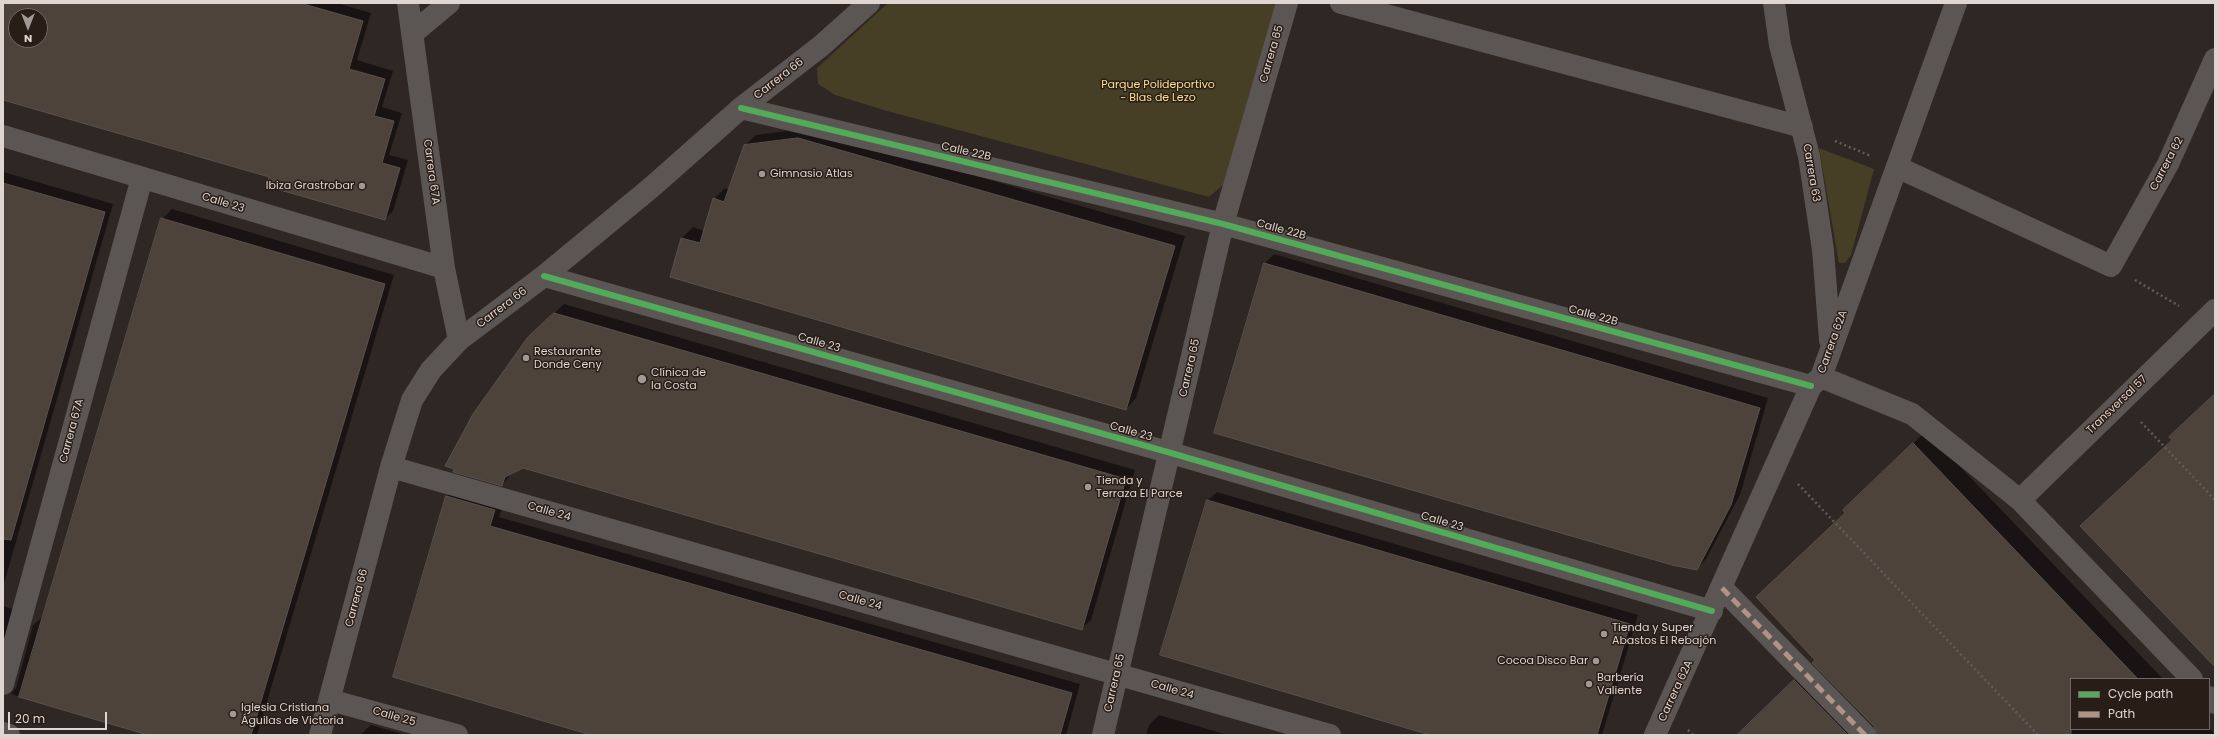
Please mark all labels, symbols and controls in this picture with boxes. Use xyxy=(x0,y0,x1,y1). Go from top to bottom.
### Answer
north arrow xyxy=(8,8,48,48)
street label: Carrera 65 xyxy=(1257,24,1287,84)
text: N xyxy=(24,31,32,47)
street label: Carrera 66 xyxy=(752,56,806,102)
park label: Parque Polideportivo - Blas de Lezo xyxy=(1101,78,1215,104)
street label: Carrera 62 xyxy=(2147,135,2187,193)
street label: Carrera 67A xyxy=(420,138,442,206)
street label: Calle 22B xyxy=(940,140,992,164)
street label: Carrera 63 xyxy=(1799,143,1823,203)
place label: Gimnasio Atlas xyxy=(770,167,853,181)
marker: Gimnasio Atlas xyxy=(757,169,767,179)
place label: Ibiza Grastrobar xyxy=(266,179,354,193)
marker: Ibiza Grastrobar xyxy=(357,181,367,191)
street label: Calle 23 xyxy=(200,190,246,216)
street label: Calle 22B xyxy=(1255,217,1307,243)
street label: Carrera 66 xyxy=(474,285,530,331)
street label: Calle 22B xyxy=(1567,303,1619,329)
street label: Carrera 62A xyxy=(1815,309,1851,375)
street label: Calle 23 xyxy=(796,331,842,355)
street label: Carrera 65 xyxy=(1177,338,1203,398)
place label: Restaurante Donde Ceny xyxy=(534,345,602,371)
marker: Restaurante Donde Ceny xyxy=(521,353,531,363)
place label: Clínica de la Costa xyxy=(651,366,706,392)
marker: Clínica de la Costa xyxy=(636,373,648,385)
street label: Transversal 57 xyxy=(2084,373,2150,437)
street label: Carrera 67A xyxy=(57,397,87,465)
street label: Calle 23 xyxy=(1108,420,1154,444)
place label: Tienda y Terraza El Parce xyxy=(1096,474,1182,500)
marker: Tienda y Terraza El Parce xyxy=(1083,482,1093,492)
street label: Calle 24 xyxy=(526,500,572,524)
street label: Calle 23 xyxy=(1419,510,1465,534)
street label: Carrera 66 xyxy=(343,568,371,628)
street label: Calle 24 xyxy=(837,589,883,613)
place label: Tienda y Super Abastos El Rebajón xyxy=(1612,621,1716,647)
marker: Tienda y Super Abastos El Rebajón xyxy=(1599,629,1609,639)
street label: Carrera 65 xyxy=(1102,653,1128,713)
place label: Cocoa Disco Bar xyxy=(1497,654,1588,668)
marker: Cocoa Disco Bar xyxy=(1591,656,1601,666)
street label: Carrera 62A xyxy=(1656,658,1696,724)
place label: Barbería Valiente xyxy=(1597,671,1644,697)
street label: Calle 24 xyxy=(1149,678,1195,702)
legend xyxy=(2070,678,2210,730)
marker: Barbería Valiente xyxy=(1584,679,1594,689)
text: Cycle path xyxy=(2108,685,2173,702)
place label: Iglesia Cristiana Águilas de Victoria xyxy=(241,701,344,727)
scale bar xyxy=(10,704,109,730)
street label: Calle 25 xyxy=(371,705,417,729)
text: Path xyxy=(2108,705,2135,722)
marker: Iglesia Cristiana Águilas de Victoria xyxy=(228,709,238,719)
text: 20 m xyxy=(15,710,45,727)

